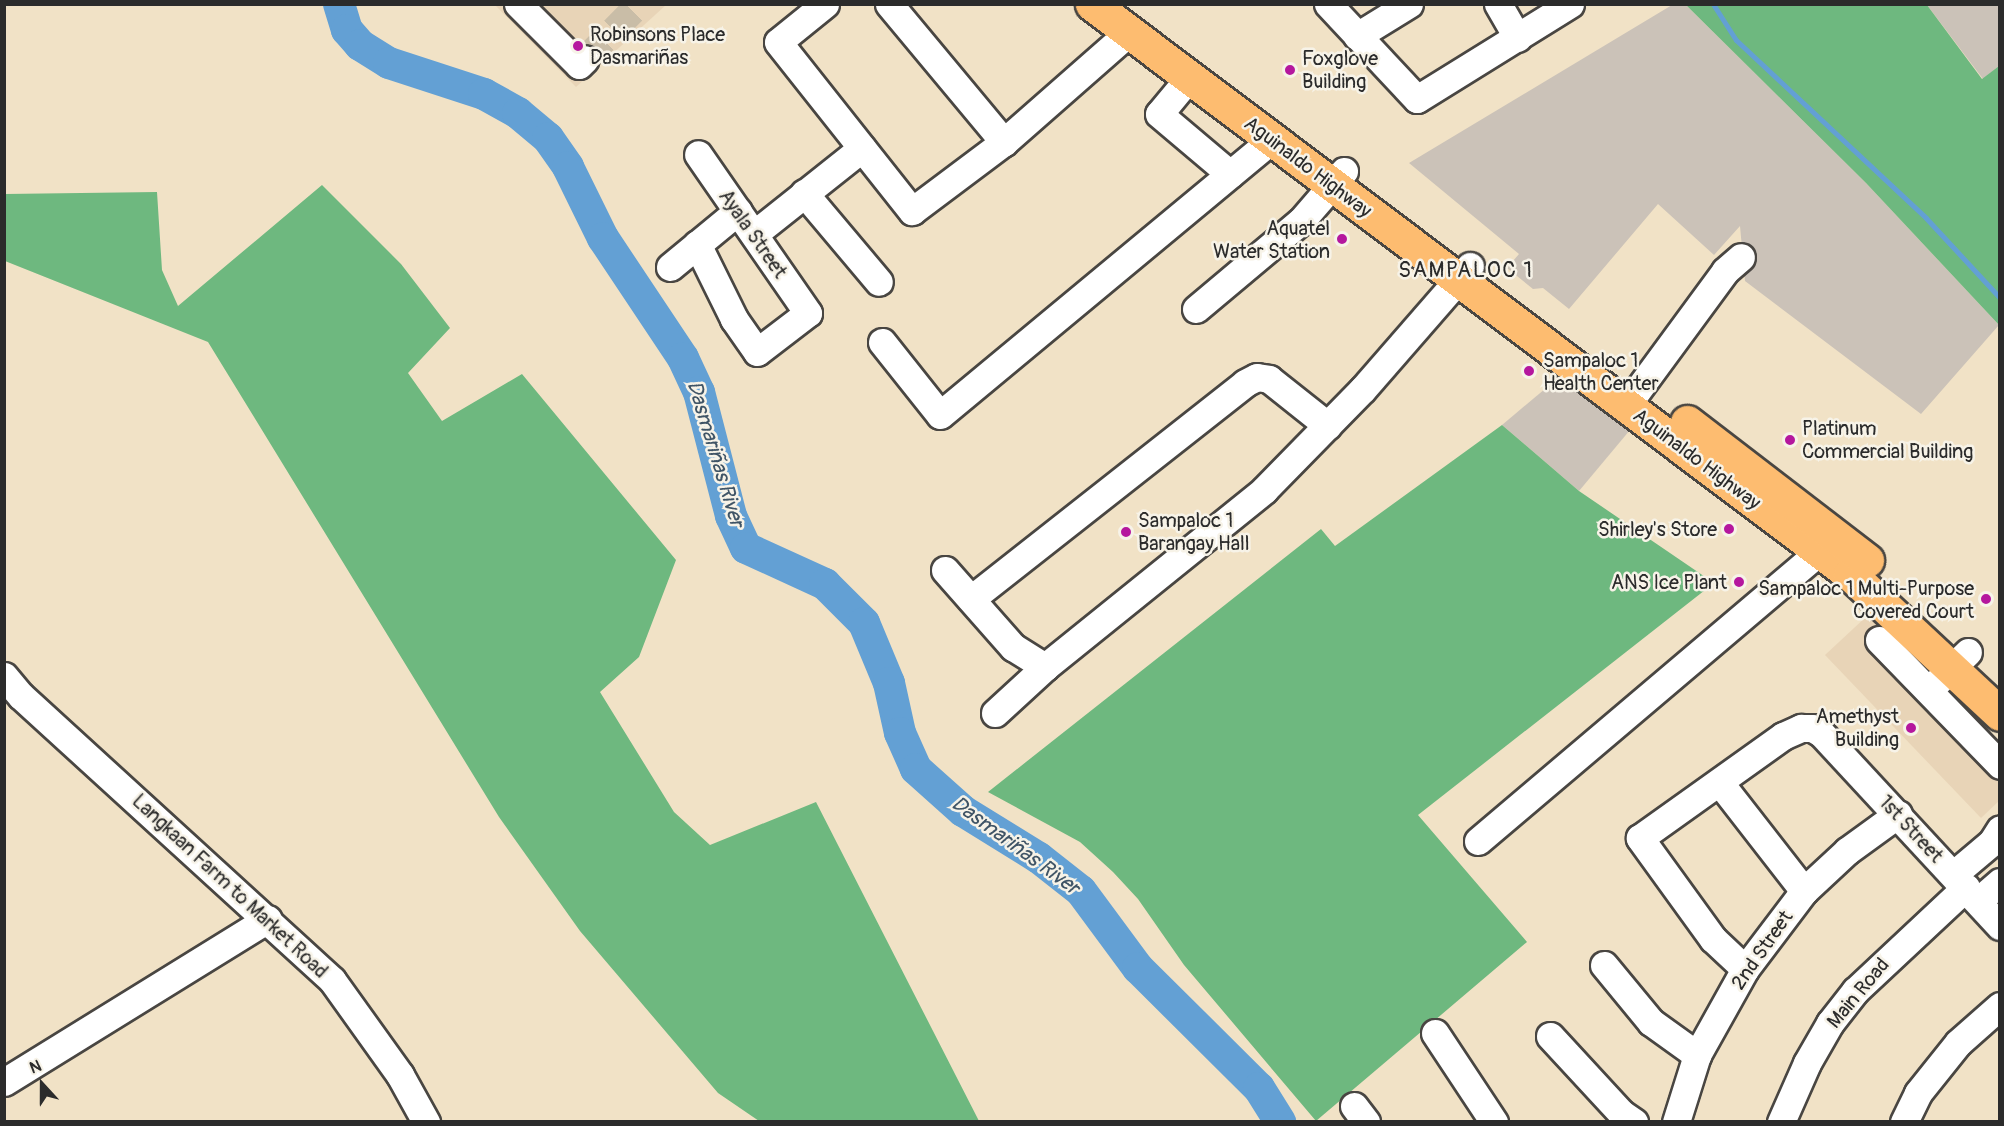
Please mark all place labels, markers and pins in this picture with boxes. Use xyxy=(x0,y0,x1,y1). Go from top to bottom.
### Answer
place label: Robinsons Place Dasmariñas xyxy=(590,22,725,69)
marker: Robinsons Place Dasmariñas xyxy=(571,39,585,53)
place label: Foxglove Building xyxy=(1302,46,1378,93)
marker: Foxglove Building xyxy=(1283,63,1297,77)
place label: Aquatel Water Station xyxy=(1213,216,1330,263)
marker: Aquatel Water Station xyxy=(1335,232,1349,246)
place label: Sampaloc 1 Health Center xyxy=(1543,348,1659,395)
marker: Sampaloc 1 Health Center xyxy=(1520,362,1538,380)
place label: Platinum Commercial Building xyxy=(1802,416,1973,463)
marker: Platinum Commercial Building xyxy=(1783,433,1797,447)
place label: Sampaloc 1 Barangay Hall xyxy=(1138,508,1249,555)
place label: Shirley's Store xyxy=(1598,517,1717,541)
marker: Shirley's Store xyxy=(1722,522,1736,536)
marker: Sampaloc 1 Barangay Hall xyxy=(1119,525,1133,539)
place label: ANS Ice Plant xyxy=(1611,570,1727,594)
marker: ANS Ice Plant xyxy=(1732,575,1746,589)
place label: Sampaloc 1 Multi-Purpose Covered Court xyxy=(1758,576,1974,623)
marker: Sampaloc 1 Multi-Purpose Covered Court xyxy=(1979,592,1993,606)
place label: Amethyst Building xyxy=(1816,704,1899,751)
marker: Amethyst Building xyxy=(1904,721,1918,735)

